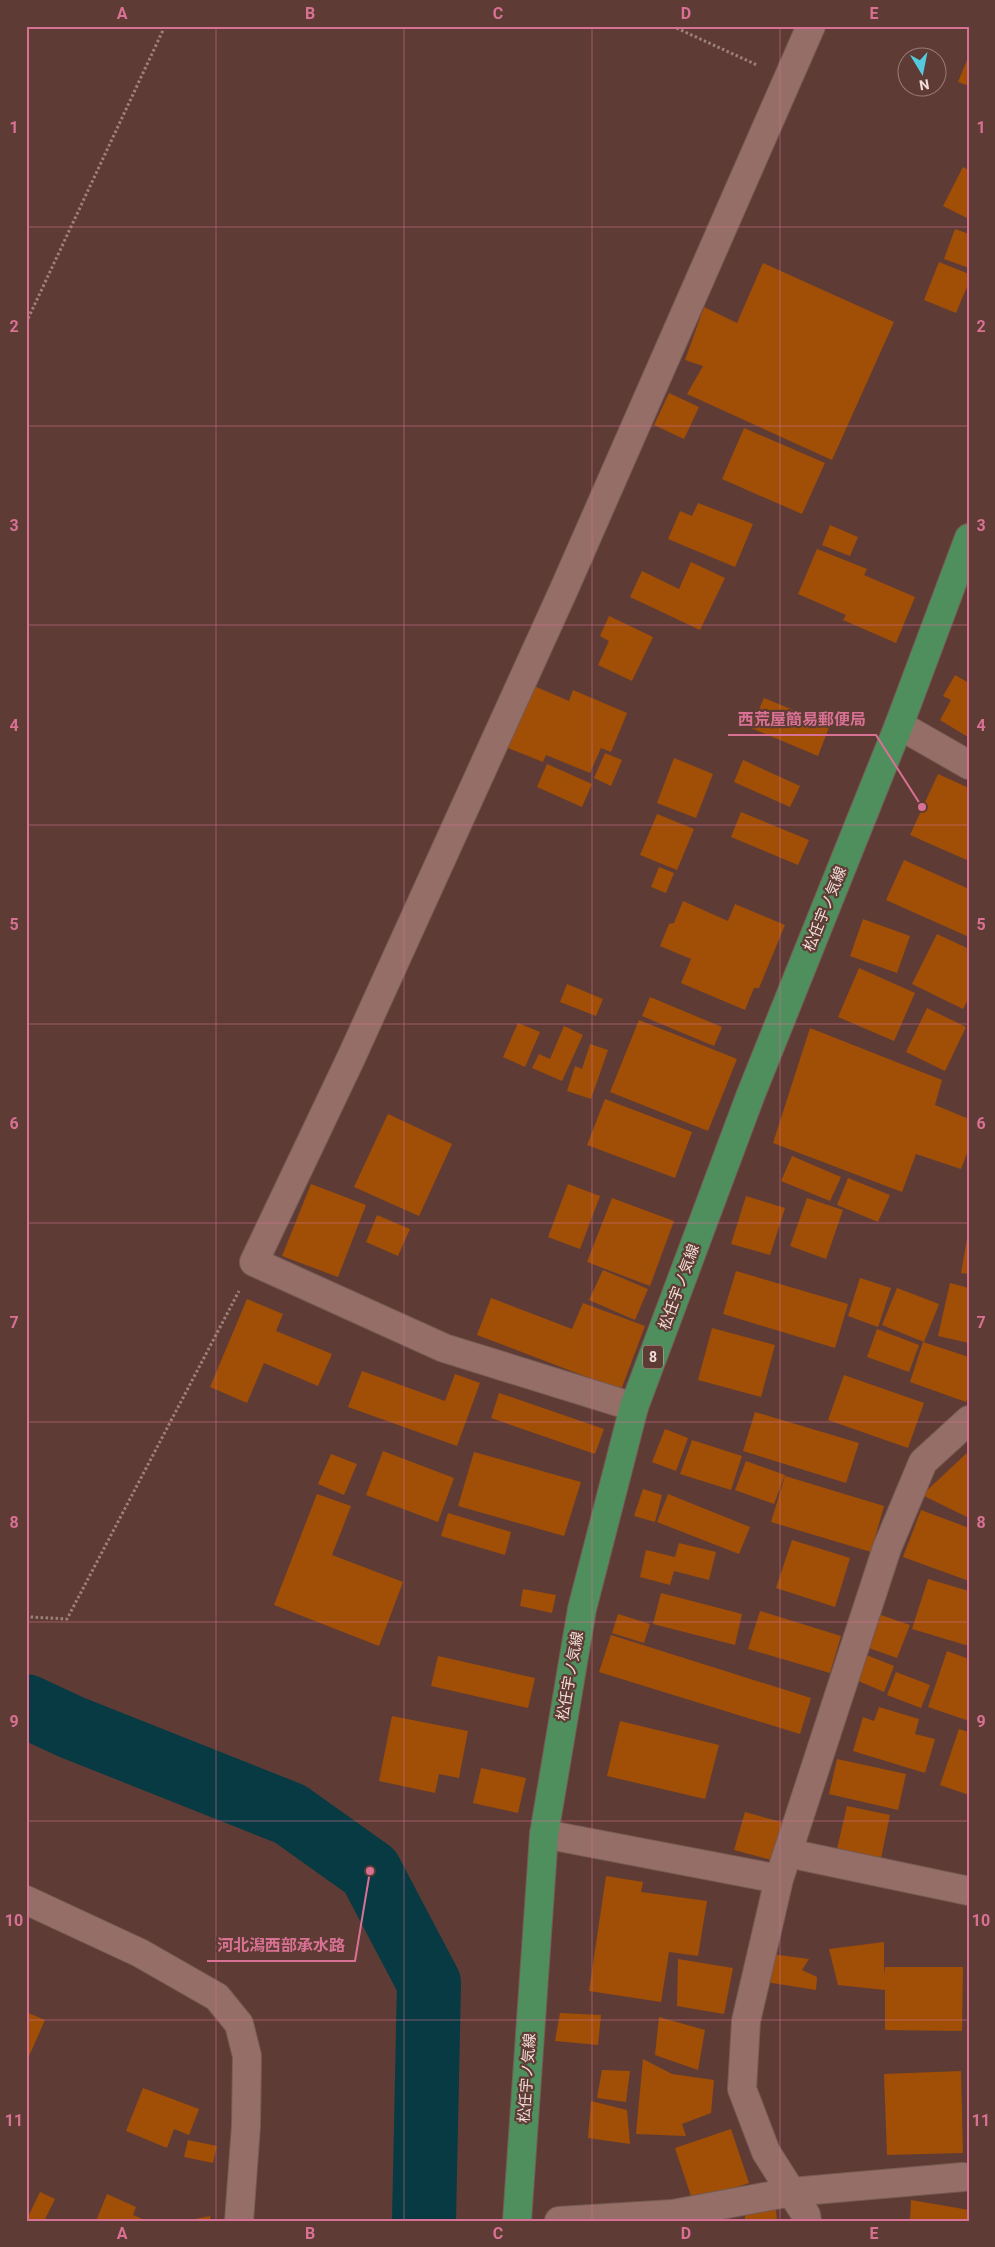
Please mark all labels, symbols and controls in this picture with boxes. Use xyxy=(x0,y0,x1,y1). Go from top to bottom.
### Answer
text: A xyxy=(117,4,128,23)
text: B xyxy=(305,4,315,23)
text: C xyxy=(493,4,503,23)
text: D xyxy=(681,4,691,23)
text: E xyxy=(870,4,879,23)
north arrow xyxy=(898,48,948,98)
text: N xyxy=(918,76,931,94)
text: 1 xyxy=(9,118,19,137)
text: 1 xyxy=(976,118,986,137)
text: 2 xyxy=(9,317,19,336)
text: 2 xyxy=(976,317,986,336)
text: 3 xyxy=(9,516,19,535)
text: 3 xyxy=(976,516,986,535)
callout: 西荒屋簡易郵便局 xyxy=(728,704,876,735)
text: 西荒屋簡易郵便局 xyxy=(738,710,866,729)
text: 4 xyxy=(9,716,19,735)
text: 4 xyxy=(976,716,986,735)
street label: 松任宇ノ気線 xyxy=(800,864,850,954)
text: 5 xyxy=(9,915,19,934)
text: 5 xyxy=(976,915,986,934)
text: 6 xyxy=(9,1114,19,1133)
text: 6 xyxy=(976,1114,986,1133)
street label: 松任宇ノ気線 xyxy=(655,1242,703,1332)
text: 7 xyxy=(9,1313,19,1332)
text: 7 xyxy=(976,1313,986,1332)
road number: 8 xyxy=(643,1345,663,1368)
text: 8 xyxy=(9,1513,19,1532)
text: 8 xyxy=(976,1513,986,1532)
street label: 松任宇ノ気線 xyxy=(553,1630,587,1722)
text: 9 xyxy=(9,1712,19,1731)
text: 9 xyxy=(976,1712,986,1731)
text: 10 xyxy=(5,1911,23,1930)
text: 10 xyxy=(972,1911,990,1930)
callout: 河北潟西部承水路 xyxy=(207,1930,355,1961)
text: 河北潟西部承水路 xyxy=(217,1936,345,1955)
street label: 松任宇ノ気線 xyxy=(515,2032,539,2124)
text: 11 xyxy=(5,2111,23,2130)
text: 11 xyxy=(972,2111,990,2130)
text: A xyxy=(117,2224,128,2243)
text: B xyxy=(305,2224,315,2243)
text: C xyxy=(493,2224,503,2243)
text: D xyxy=(681,2224,691,2243)
text: E xyxy=(870,2224,879,2243)

